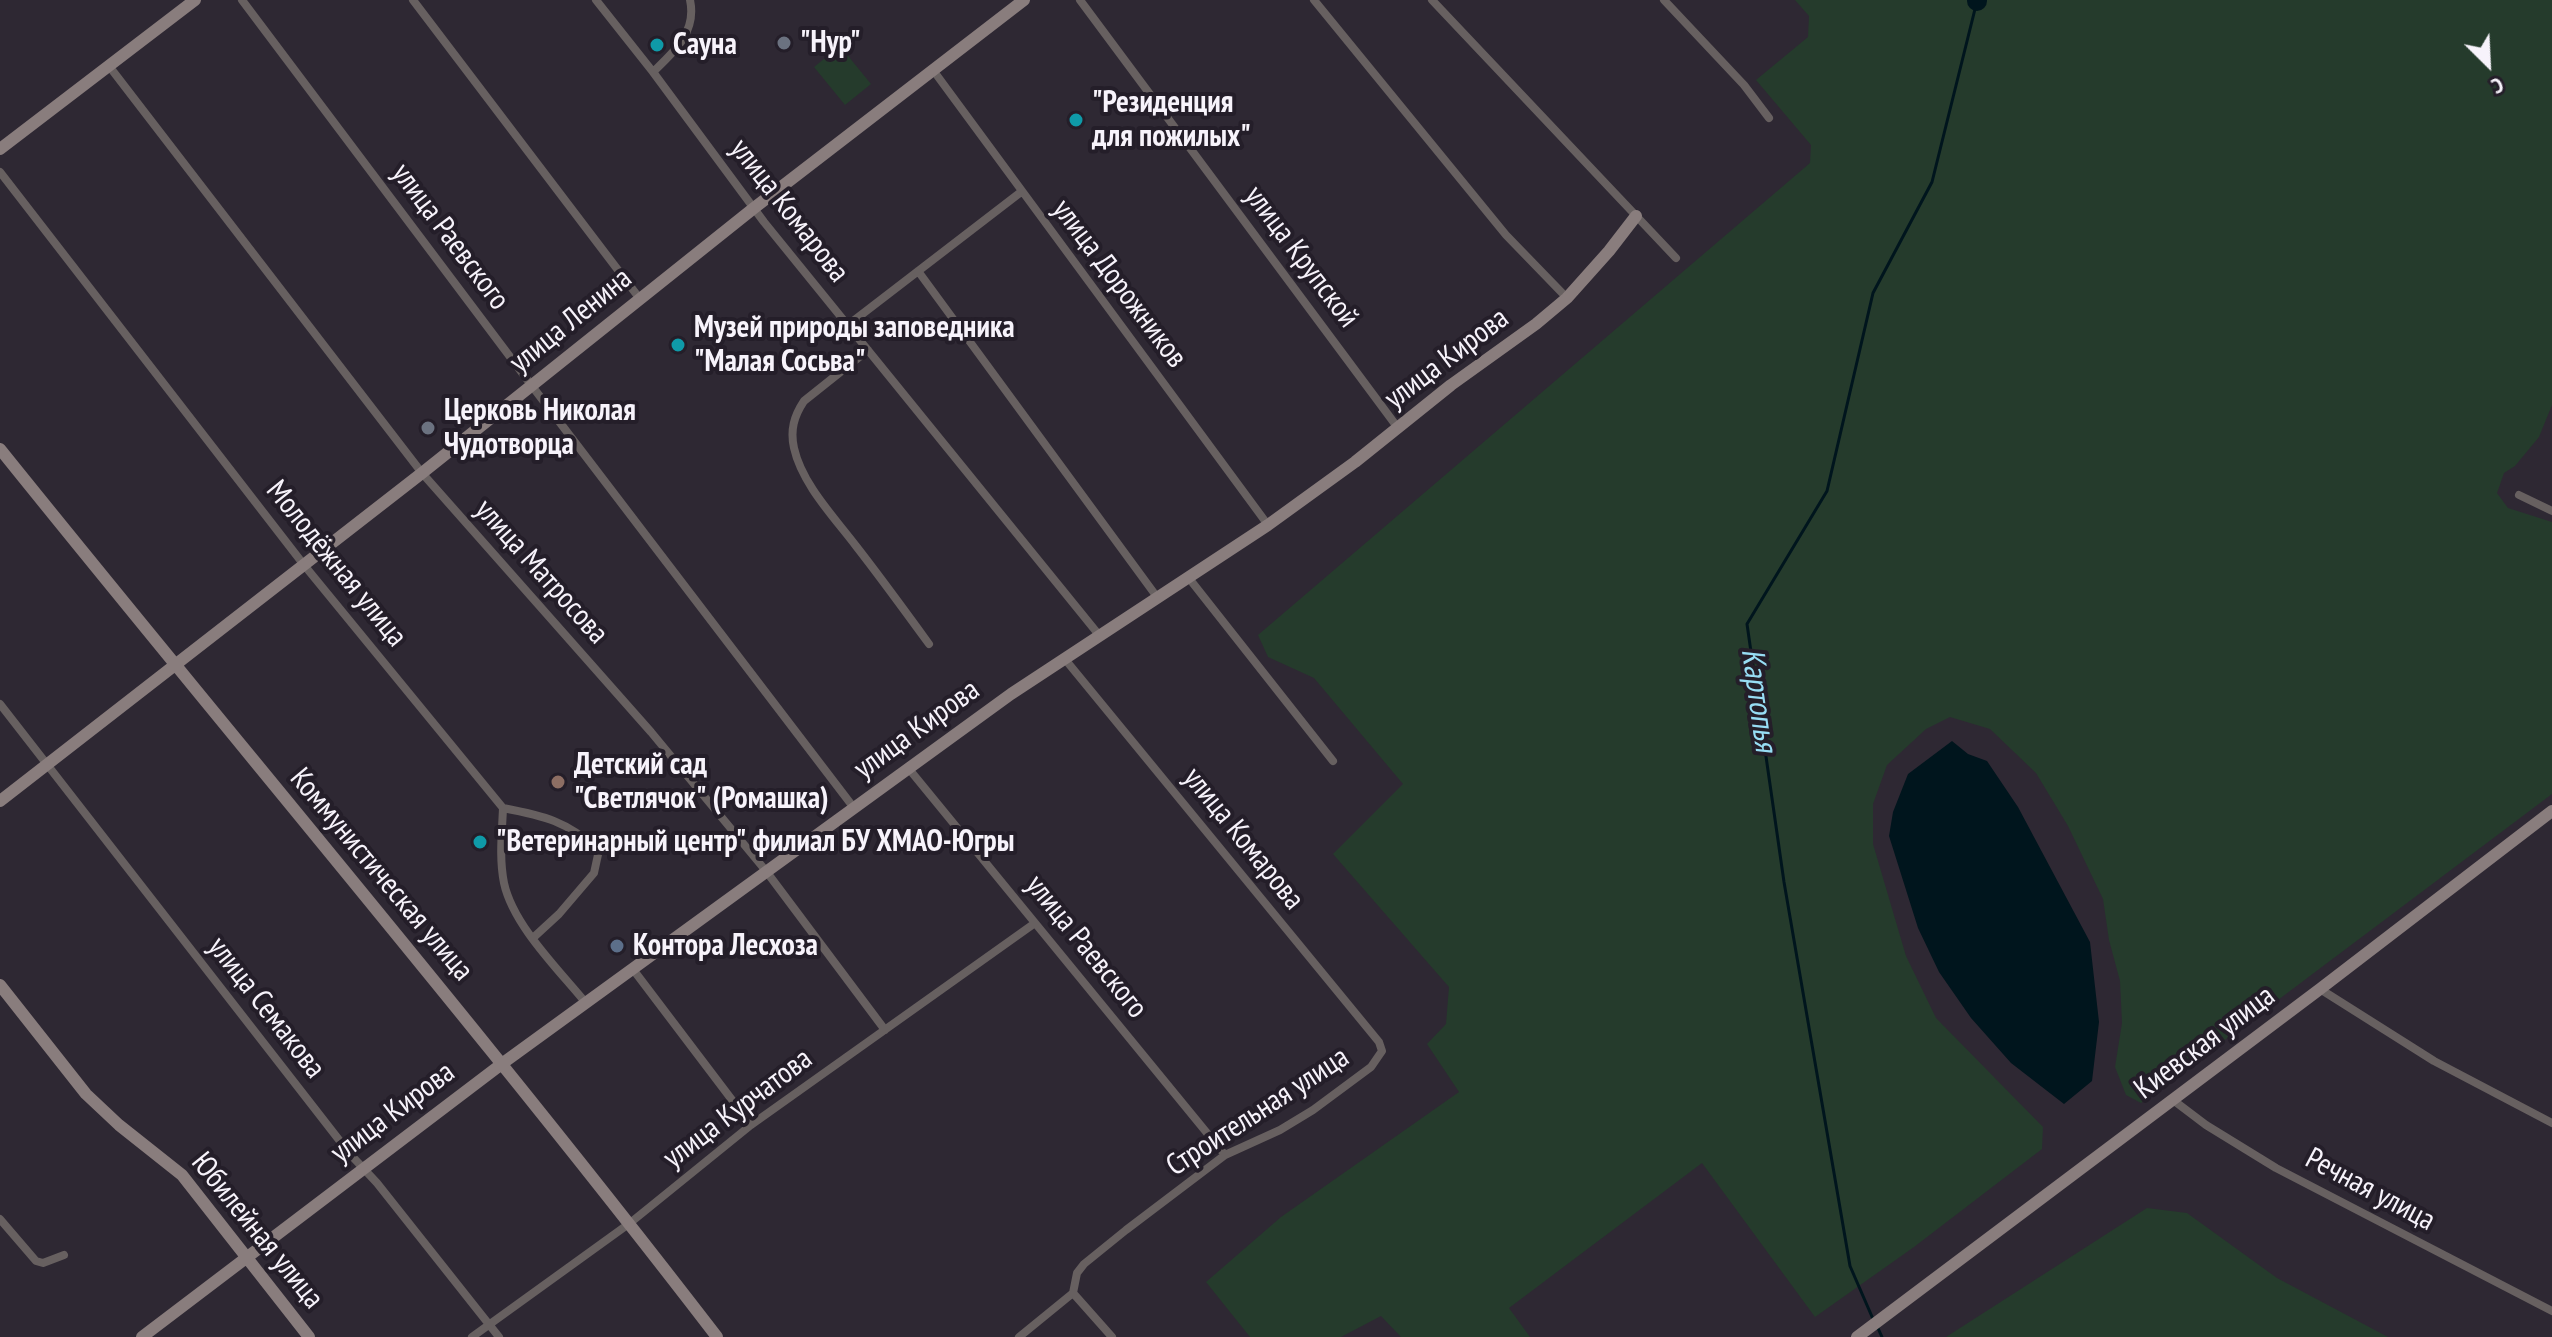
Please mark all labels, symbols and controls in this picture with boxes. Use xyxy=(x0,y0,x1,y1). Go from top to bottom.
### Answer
north arrow xyxy=(2448,24,2528,104)
place label: "Нур" xyxy=(800,25,861,61)
place label: Сауна xyxy=(673,27,737,63)
marker: "Нур" xyxy=(775,34,793,52)
marker: Сауна xyxy=(648,36,666,54)
text: С xyxy=(2487,71,2508,101)
place label: "Резиденция для пожилых" xyxy=(1092,85,1251,156)
marker: "Резиденция для пожилых" xyxy=(1067,111,1085,129)
street label: улица Комарова xyxy=(722,132,856,290)
street label: улица Раевского xyxy=(383,157,517,317)
street label: улица Крупской xyxy=(1236,179,1366,335)
street label: улица Дорожников xyxy=(1044,193,1194,375)
street label: улица Ленина xyxy=(503,261,639,381)
street label: улица Кирова xyxy=(1378,301,1516,417)
place label: Музей природы заповедника "Малая Сосьва" xyxy=(694,310,1015,380)
marker: Музей природы заповедника "Малая Сосьва" xyxy=(669,336,687,354)
place label: Церковь Николая Чудотворца xyxy=(444,393,636,464)
marker: Церковь Николая Чудотворца xyxy=(419,419,437,437)
street label: Молодёжная улица xyxy=(258,474,414,654)
street label: улица Матросова xyxy=(467,492,615,652)
water label: Картопья xyxy=(1732,646,1784,754)
street label: улица Кирова xyxy=(847,673,987,787)
place label: Детский сад "Светлячок" (Ромашка) xyxy=(574,747,829,818)
street label: улица Комарова xyxy=(1175,761,1311,917)
street label: Коммунистическая улица xyxy=(282,762,480,988)
marker: Детский сад "Светлячок" (Ромашка) xyxy=(549,773,567,791)
place label: "Ветеринарный центр" филиал БУ ХМАО-Югры xyxy=(496,824,1014,860)
marker: "Ветеринарный центр" филиал БУ ХМАО-Югры xyxy=(471,833,489,851)
street label: улица Раевского xyxy=(1017,868,1155,1026)
place label: Контора Лесхоза xyxy=(633,928,818,964)
street label: улица Семакова xyxy=(200,930,332,1086)
marker: Контора Лесхоза xyxy=(608,937,626,955)
street label: Киевская улица xyxy=(2128,979,2282,1107)
street label: Строительная улица xyxy=(1160,1040,1356,1184)
street label: улица Курчатова xyxy=(656,1041,820,1177)
street label: улица Кирова xyxy=(324,1055,462,1171)
street label: Речная улица xyxy=(2299,1141,2441,1239)
street label: Юбилейная улица xyxy=(183,1146,331,1316)

